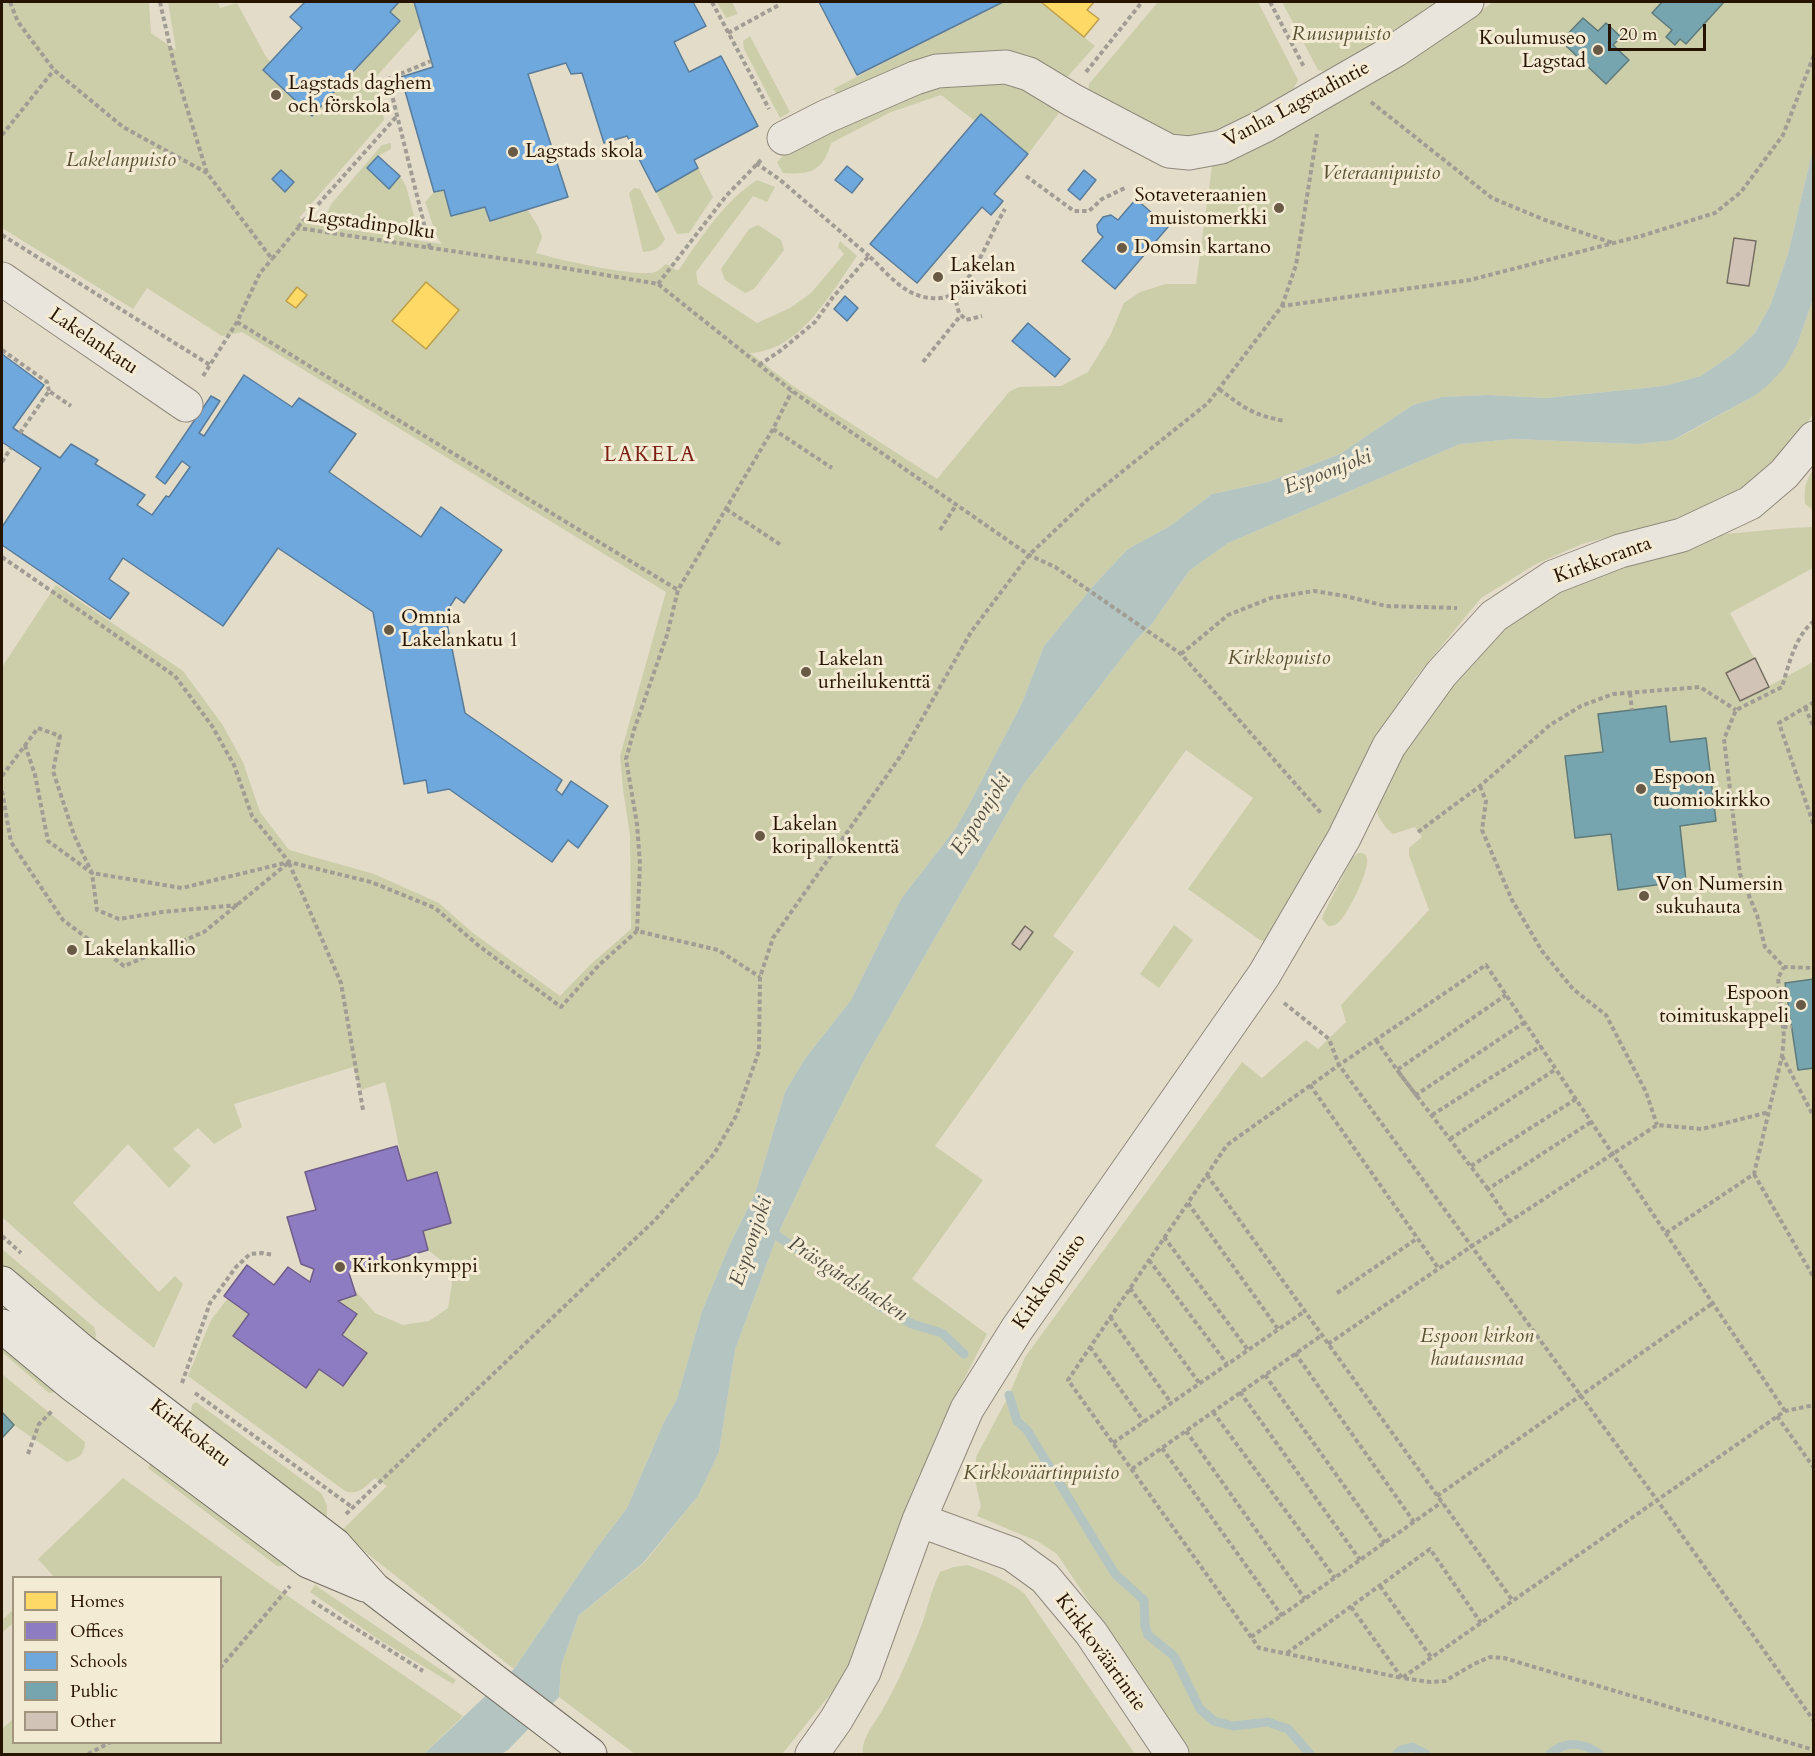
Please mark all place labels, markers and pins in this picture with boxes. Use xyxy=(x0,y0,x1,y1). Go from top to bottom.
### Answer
place label: Koulumuseo Lagstad xyxy=(1479,27,1586,74)
marker: Koulumuseo Lagstad xyxy=(1591,43,1605,57)
place label: Lagstads daghem och förskola xyxy=(288,72,432,119)
marker: Lagstads daghem och förskola xyxy=(269,88,283,102)
place label: Lagstads skola xyxy=(525,140,643,164)
marker: Lagstads skola xyxy=(506,145,520,159)
place label: Sotaveteraanien muistomerkki xyxy=(1135,184,1267,231)
marker: Sotaveteraanien muistomerkki xyxy=(1272,201,1286,215)
place label: Domsin kartano xyxy=(1134,236,1271,260)
marker: Domsin kartano xyxy=(1115,241,1129,255)
place label: Lakelan päiväkoti xyxy=(950,254,1027,301)
marker: Lakelan päiväkoti xyxy=(931,270,945,284)
place label: Omnia Lakelankatu 1 xyxy=(401,606,519,653)
marker: Omnia Lakelankatu 1 xyxy=(382,623,396,637)
place label: Lakelan urheilukenttä xyxy=(818,648,931,695)
marker: Lakelan urheilukenttä xyxy=(799,665,813,679)
place label: Espoon tuomiokirkko xyxy=(1653,766,1770,813)
marker: Espoon tuomiokirkko xyxy=(1634,782,1648,796)
place label: Lakelan koripallokenttä xyxy=(772,813,899,860)
marker: Lakelan koripallokenttä xyxy=(753,829,767,843)
place label: Von Numersin sukuhauta xyxy=(1656,873,1783,920)
marker: Von Numersin sukuhauta xyxy=(1637,889,1651,903)
place label: Lakelankallio xyxy=(84,938,196,962)
marker: Lakelankallio xyxy=(65,943,79,957)
place label: Espoon toimituskappeli xyxy=(1659,982,1789,1029)
marker: Espoon toimituskappeli xyxy=(1794,998,1808,1012)
place label: Kirkonkymppi xyxy=(352,1255,478,1279)
marker: Kirkonkymppi xyxy=(333,1260,347,1274)

